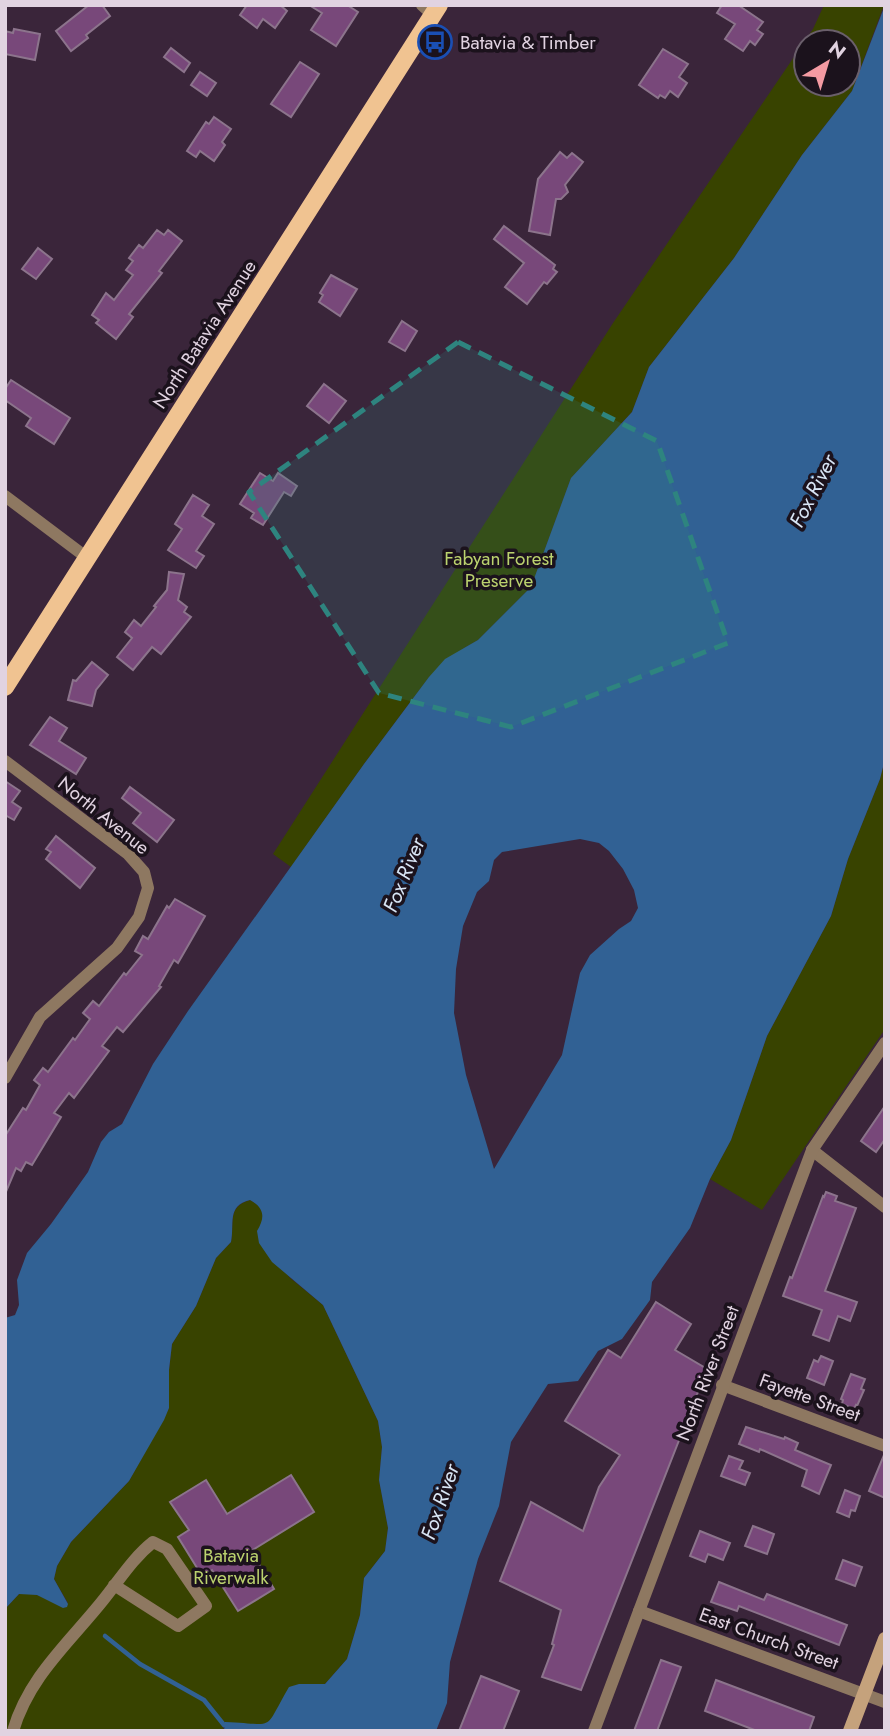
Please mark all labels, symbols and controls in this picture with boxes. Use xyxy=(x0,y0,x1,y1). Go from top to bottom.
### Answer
bus stop icon: Batavia & Timber xyxy=(416,23,454,61)
north arrow xyxy=(792,28,862,98)
place label: Batavia & Timber xyxy=(460,29,596,56)
text: N xyxy=(823,35,851,65)
street label: North Batavia Avenue xyxy=(146,254,263,414)
water label: Fox River xyxy=(782,449,845,533)
park label: Fabyan Forest Preserve xyxy=(444,545,554,594)
street label: North Avenue xyxy=(52,770,155,861)
water label: Fox River xyxy=(375,832,433,917)
street label: North River Street xyxy=(669,1301,746,1445)
street label: Fayette Street xyxy=(756,1367,865,1428)
water label: Fox River xyxy=(413,1459,467,1544)
park label: Batavia Riverwalk xyxy=(193,1542,269,1591)
street label: East Church Street xyxy=(695,1601,843,1676)

